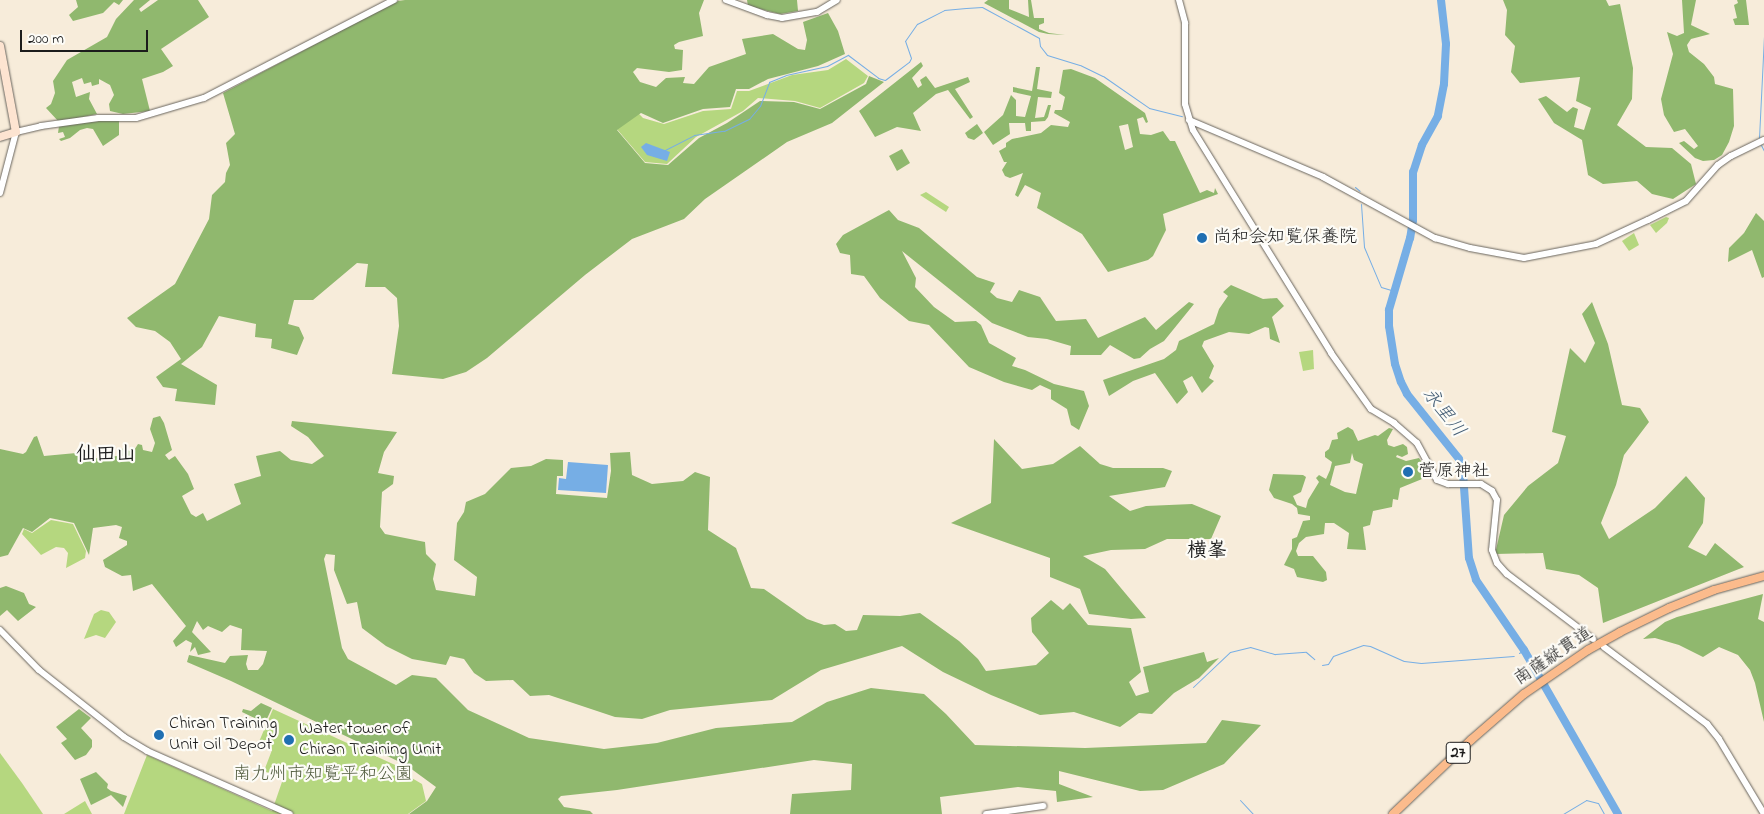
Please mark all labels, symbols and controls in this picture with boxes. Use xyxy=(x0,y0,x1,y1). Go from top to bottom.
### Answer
scale bar xyxy=(22,20,150,52)
text: 200 m xyxy=(28,28,64,50)
place label: 尚和会知覧保養院 xyxy=(1213,227,1357,249)
marker: 尚和会知覧保養院 xyxy=(1195,231,1209,245)
water label: 永里川 xyxy=(1416,384,1470,442)
district label: 仙田山 xyxy=(76,443,136,467)
place label: 菅原神社 xyxy=(1418,461,1490,483)
marker: 菅原神社 xyxy=(1402,466,1414,478)
district label: 横峯 xyxy=(1187,539,1227,563)
street label: 南薩縦貫道 xyxy=(1511,623,1597,691)
place label: Chiran Training Unit Oil Depot xyxy=(169,714,277,756)
place label: Water tower of Chiran Training Unit xyxy=(299,719,441,762)
marker: Chiran Training Unit Oil Depot xyxy=(153,729,165,741)
marker: Water tower of Chiran Training Unit xyxy=(283,734,295,746)
road number: 27 xyxy=(1446,740,1470,766)
park label: 南九州市知覧平和公園 xyxy=(233,764,413,786)

